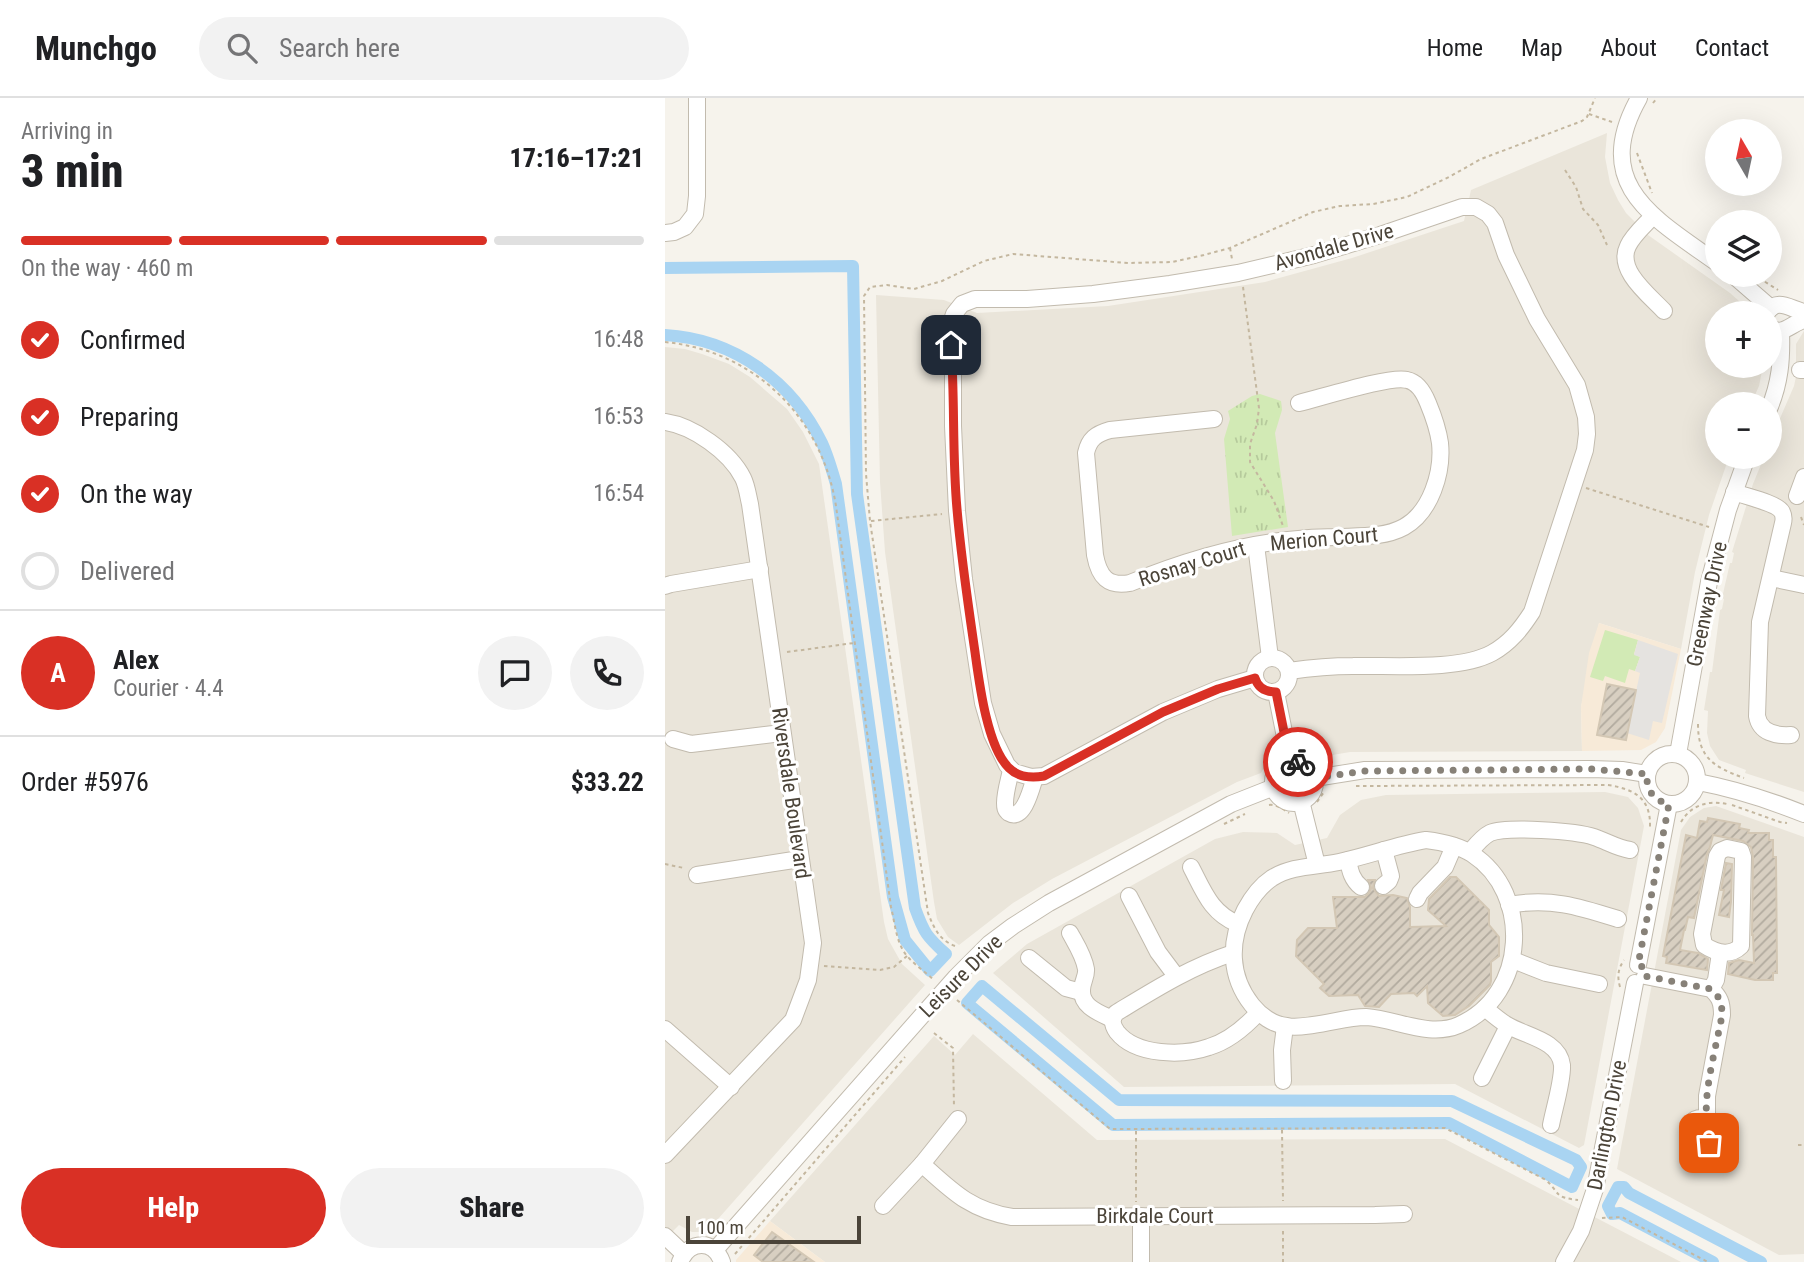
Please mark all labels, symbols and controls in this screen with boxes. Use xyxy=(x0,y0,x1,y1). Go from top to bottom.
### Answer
search box xyxy=(199,17,689,80)
text: Munchgo xyxy=(35,29,157,68)
icon: search xyxy=(223,29,261,67)
text: Search here xyxy=(279,33,400,63)
text: Home xyxy=(1427,34,1483,62)
text: Map xyxy=(1521,34,1563,62)
text: About xyxy=(1601,34,1657,62)
text: Contact xyxy=(1695,34,1769,62)
text: Arriving in xyxy=(21,118,113,145)
north arrow xyxy=(1705,119,1781,196)
map controls xyxy=(1705,119,1782,469)
text: 17:16–17:21 xyxy=(510,143,644,173)
text: 3 min xyxy=(21,144,124,198)
button: layers xyxy=(1705,210,1782,287)
street label: Avondale Drive xyxy=(1272,218,1397,275)
text: On the way · 460 m xyxy=(21,255,193,282)
button: + xyxy=(1705,301,1782,378)
pin xyxy=(921,315,981,375)
icon: check xyxy=(21,321,59,359)
text: Confirmed xyxy=(80,325,186,355)
text: 16:48 xyxy=(593,326,644,353)
icon: home xyxy=(932,326,970,364)
button: − xyxy=(1705,392,1782,469)
icon: check xyxy=(21,398,59,436)
text: Preparing xyxy=(80,402,179,432)
text: 16:53 xyxy=(593,403,644,430)
icon: check xyxy=(21,475,59,513)
text: On the way xyxy=(80,479,193,509)
text: 16:54 xyxy=(593,480,644,507)
street label: Merion Court xyxy=(1269,522,1379,556)
street label: Rosnay Court xyxy=(1136,536,1248,592)
street label: Greenway Drive xyxy=(1682,539,1732,669)
text: Delivered xyxy=(80,556,175,586)
button: chat xyxy=(478,636,552,710)
button: phone xyxy=(570,636,644,710)
text: Alex xyxy=(113,645,159,675)
text: A xyxy=(50,658,66,688)
text: Courier · 4.4 xyxy=(113,675,224,702)
street label: Riversdale Boulevard xyxy=(767,706,815,880)
courier xyxy=(1263,727,1333,797)
icon: bike xyxy=(1279,743,1317,781)
text: Order #5976 xyxy=(21,767,149,797)
text: $33.22 xyxy=(571,767,644,797)
street label: Leisure Drive xyxy=(915,930,1007,1022)
street label: Darlington Drive xyxy=(1583,1058,1631,1192)
pin xyxy=(1679,1113,1739,1173)
icon: bag xyxy=(1690,1124,1728,1162)
button: Help xyxy=(21,1168,326,1248)
button: Share xyxy=(340,1168,644,1248)
street label: Birkdale Court xyxy=(1096,1204,1214,1228)
scale bar xyxy=(686,1213,861,1245)
text: 100 m xyxy=(697,1216,744,1239)

